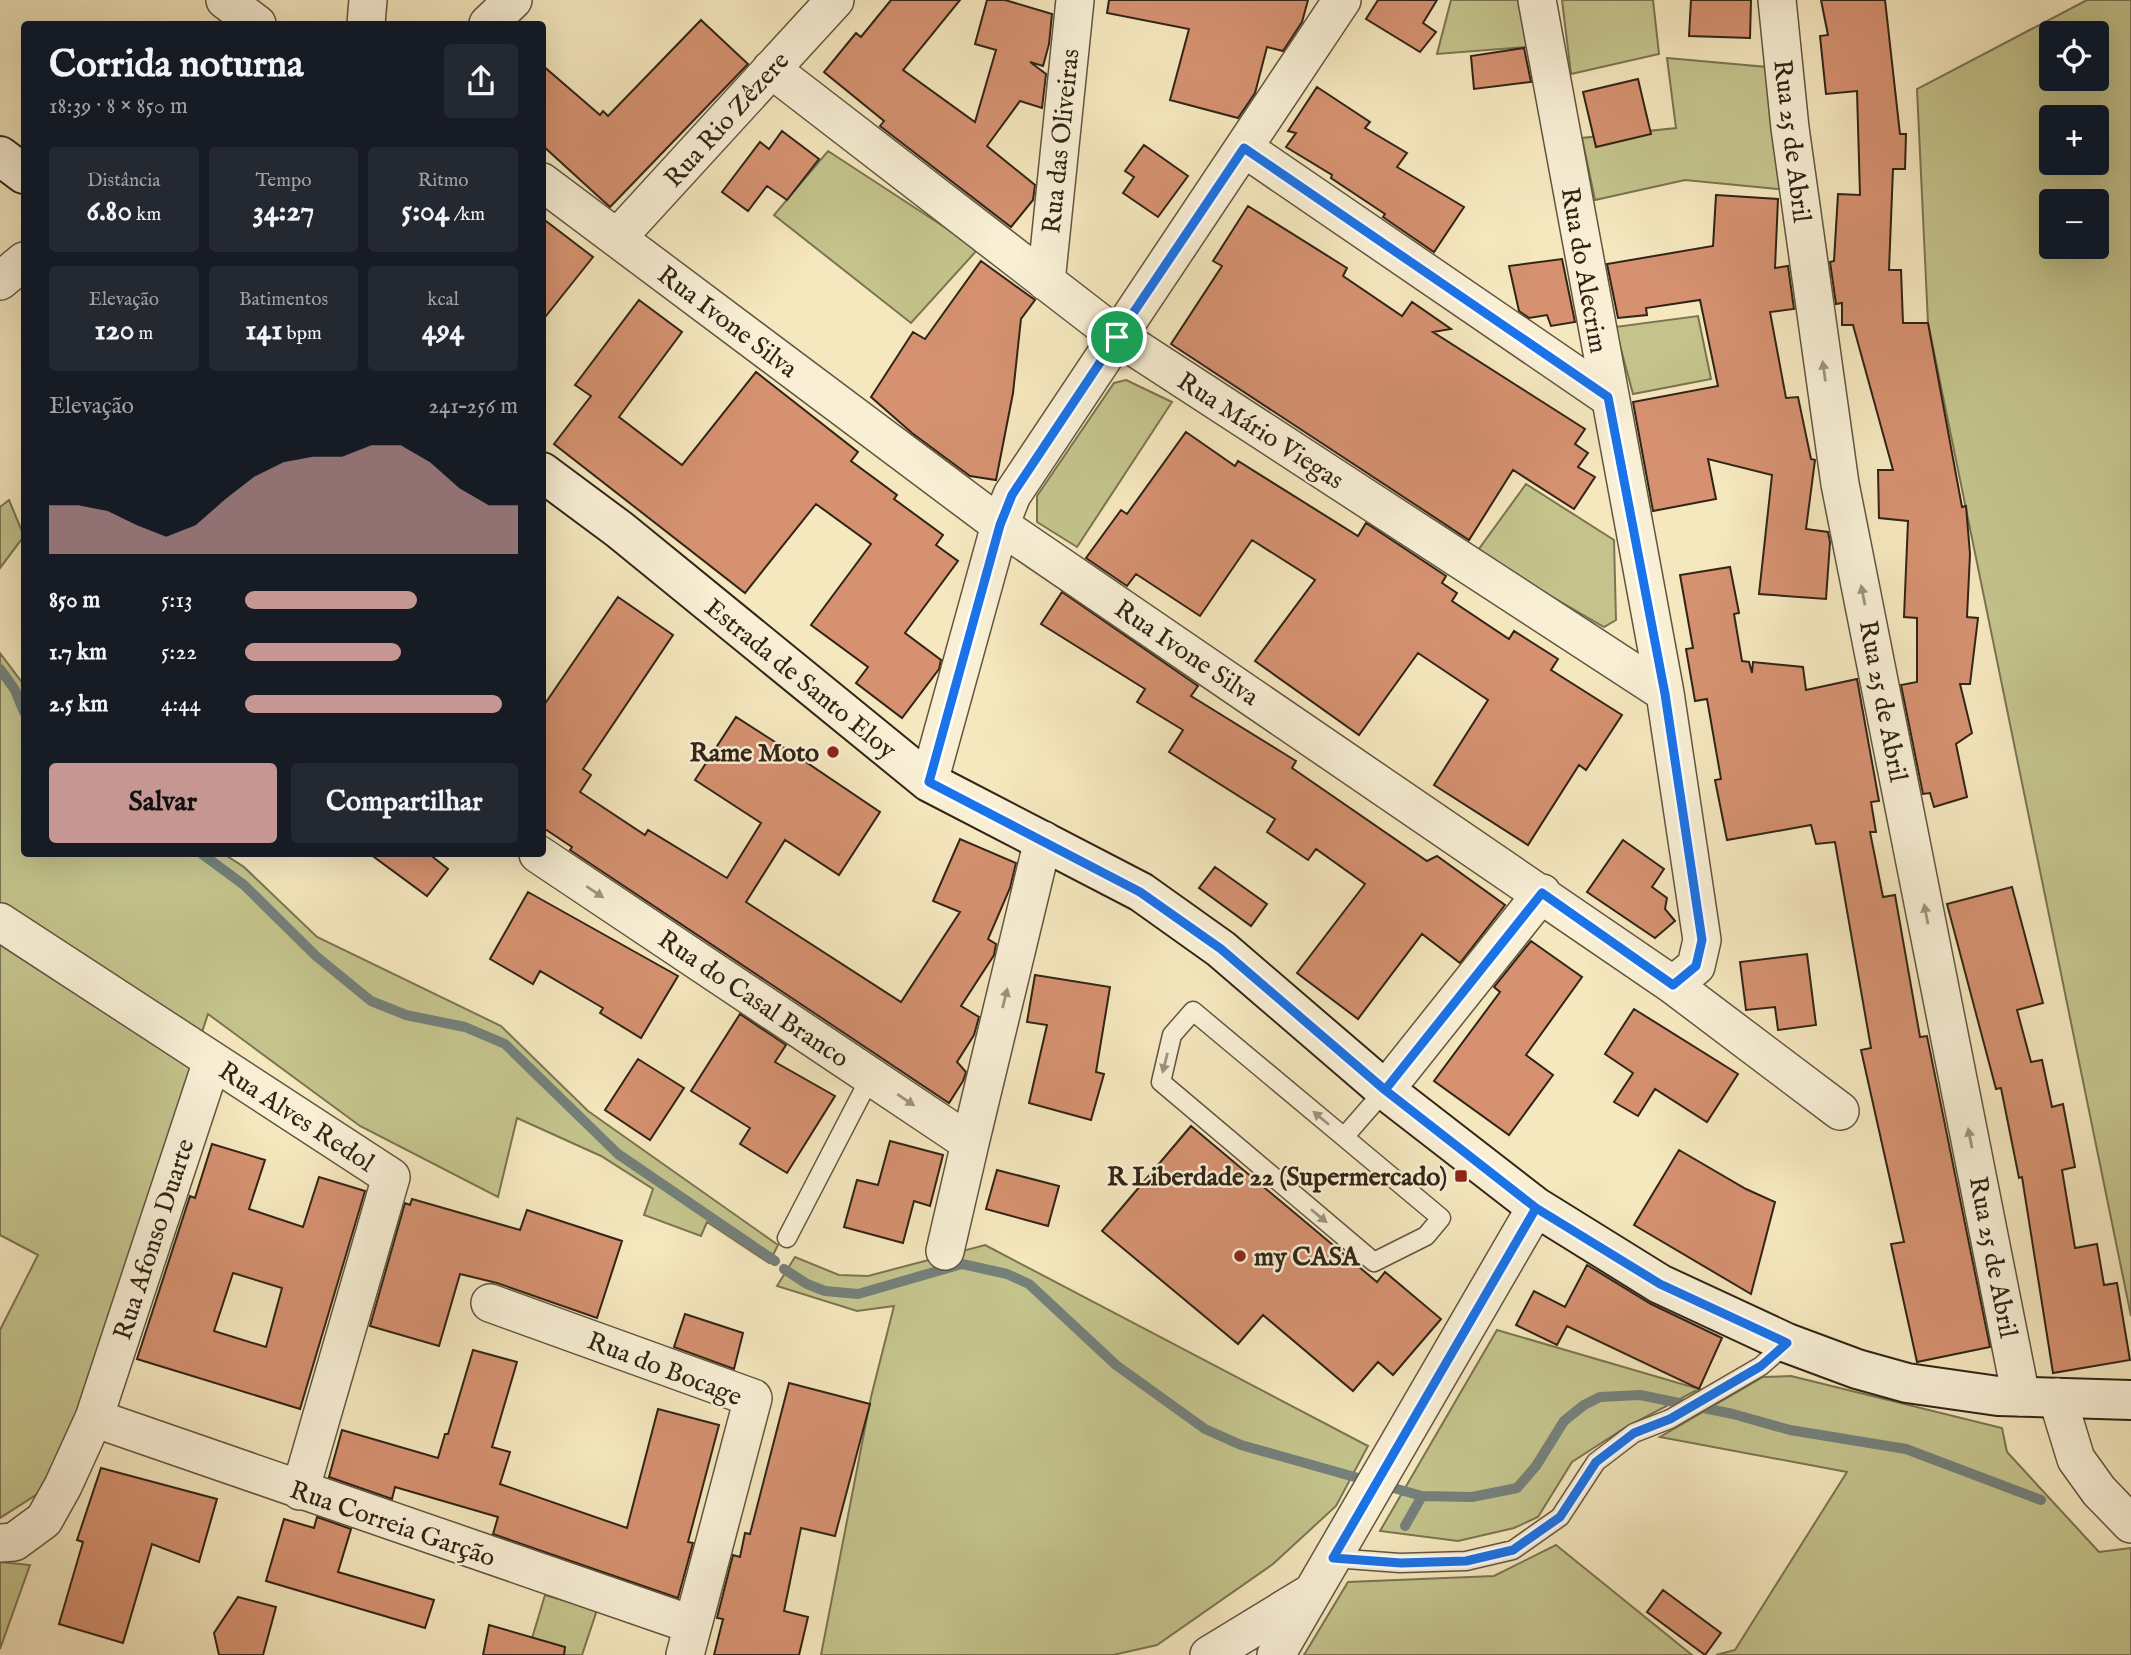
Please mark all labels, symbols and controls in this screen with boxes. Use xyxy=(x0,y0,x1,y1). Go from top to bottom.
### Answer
map controls xyxy=(2039,21,2109,259)
button: locate xyxy=(2039,21,2109,91)
text: Corrida noturna xyxy=(49,42,304,90)
button: share xyxy=(444,44,518,118)
street label: Rua Rio Zêzere xyxy=(657,45,797,195)
street label: Rua das Oliveiras xyxy=(1035,47,1088,235)
street label: Rua 25 de Abril xyxy=(1765,58,1818,225)
text: 18:39 · 8 × 850 m xyxy=(49,92,188,121)
button: + xyxy=(2039,105,2109,175)
text: Distância xyxy=(87,169,160,193)
text: Tempo xyxy=(255,169,312,193)
text: Ritmo xyxy=(418,169,469,193)
street label: Rua do Alecrim xyxy=(1553,185,1614,356)
button: − xyxy=(2039,189,2109,259)
text: 6.80 xyxy=(87,193,132,231)
text: 34:27 xyxy=(253,193,314,231)
text: 5:04 xyxy=(401,193,450,231)
text: km xyxy=(132,203,161,227)
text: /km xyxy=(450,203,485,227)
street label: Rua Ivone Silva xyxy=(650,259,804,386)
text: Elevação xyxy=(89,288,159,312)
text: Batimentos xyxy=(239,288,328,312)
text: kcal xyxy=(427,288,459,312)
pin xyxy=(1087,307,1147,367)
text: 120 xyxy=(94,312,134,350)
text: 141 xyxy=(245,312,282,350)
text: 494 xyxy=(422,312,464,350)
icon: arrive xyxy=(1098,318,1136,356)
text: m xyxy=(134,322,153,346)
text: bpm xyxy=(282,322,322,346)
one-way arrow xyxy=(1819,360,1830,382)
street label: Rua Mário Viegas xyxy=(1171,365,1350,497)
text: Elevação xyxy=(49,392,134,421)
text: 241–256 m xyxy=(428,392,518,421)
one-way arrow xyxy=(1857,584,1868,606)
text: 850 m xyxy=(49,586,100,615)
text: 5:13 xyxy=(161,586,193,615)
street label: Estrada de Santo Eloy xyxy=(697,592,903,767)
street label: Rua Ivone Silva xyxy=(1108,593,1265,714)
street label: Rua 25 de Abril xyxy=(1851,618,1915,786)
text: 1.7 km xyxy=(49,638,107,667)
text: 5:22 xyxy=(161,638,197,667)
text: 2.5 km xyxy=(49,690,108,719)
text: 4:44 xyxy=(161,690,201,719)
place label: Rame Moto xyxy=(689,737,819,770)
marker: Rame Moto xyxy=(825,744,841,760)
button: Salvar xyxy=(49,763,277,843)
button: Compartilhar xyxy=(291,763,518,843)
one-way arrow xyxy=(586,885,604,899)
one-way arrow xyxy=(1920,903,1931,925)
street label: Rua do Casal Branco xyxy=(651,923,855,1075)
one-way arrow xyxy=(1000,987,1011,1009)
one-way arrow xyxy=(1159,1052,1170,1074)
street label: Rua Alves Redol xyxy=(212,1055,381,1180)
one-way arrow xyxy=(897,1093,915,1107)
one-way arrow xyxy=(1312,1111,1329,1126)
one-way arrow xyxy=(1964,1127,1975,1149)
street label: Rua Afonso Duarte xyxy=(106,1135,203,1344)
place label: R Liberdade 22 (Supermercado) xyxy=(1107,1161,1447,1194)
marker: R Liberdade 22 (Supermercado) xyxy=(1453,1168,1469,1184)
street label: Rua 25 de Abril xyxy=(1961,1174,2025,1342)
one-way arrow xyxy=(1311,1208,1328,1223)
place label: my CASA xyxy=(1254,1241,1361,1274)
marker: my CASA xyxy=(1232,1248,1248,1264)
street label: Rua do Bocage xyxy=(582,1325,747,1414)
street label: Rua Correia Garção xyxy=(285,1474,500,1575)

